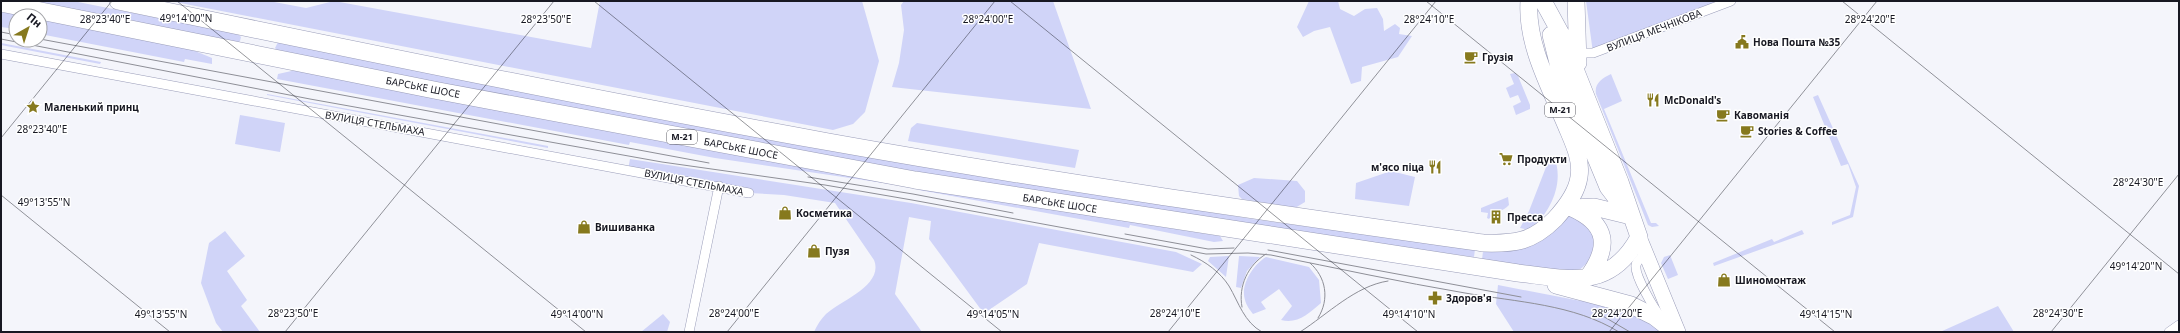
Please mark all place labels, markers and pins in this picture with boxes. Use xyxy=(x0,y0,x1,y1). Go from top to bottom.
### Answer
public building icon: Нова Пошта №35 xyxy=(1734,34,1750,50)
place label: Нова Пошта №35 xyxy=(1753,35,1840,49)
cafe icon: Грузія xyxy=(1463,49,1479,65)
place label: Грузія xyxy=(1482,50,1513,64)
restaurant icon: McDonald's xyxy=(1645,92,1661,108)
place label: McDonald's xyxy=(1664,93,1721,107)
place icon: Маленький принц xyxy=(25,99,41,115)
place label: Маленький принц xyxy=(44,100,139,114)
cafe icon: Кавоманія xyxy=(1715,107,1731,123)
place label: Кавоманія xyxy=(1734,108,1789,122)
cafe icon: Stories & Coffee xyxy=(1739,123,1755,139)
place label: Stories & Coffee xyxy=(1758,124,1838,138)
supermarket icon: Продукти xyxy=(1498,151,1514,167)
place label: Продукти xyxy=(1517,152,1567,166)
restaurant icon: м'ясо піца xyxy=(1427,159,1443,175)
place label: м'ясо піца xyxy=(1371,160,1424,174)
shop icon: Косметика xyxy=(777,205,793,221)
place label: Косметика xyxy=(796,206,852,220)
building icon: Пресса xyxy=(1488,209,1504,225)
place label: Пресса xyxy=(1507,210,1543,224)
shop icon: Вишиванка xyxy=(576,219,592,235)
place label: Вишиванка xyxy=(595,220,655,234)
shop icon: Пузя xyxy=(806,243,822,259)
place label: Пузя xyxy=(825,244,850,258)
shop icon: Шиномонтаж xyxy=(1716,272,1732,288)
place label: Шиномонтаж xyxy=(1735,273,1806,287)
pharmacy icon: Здоров'я xyxy=(1427,290,1443,306)
place label: Здоров'я xyxy=(1446,291,1492,305)

